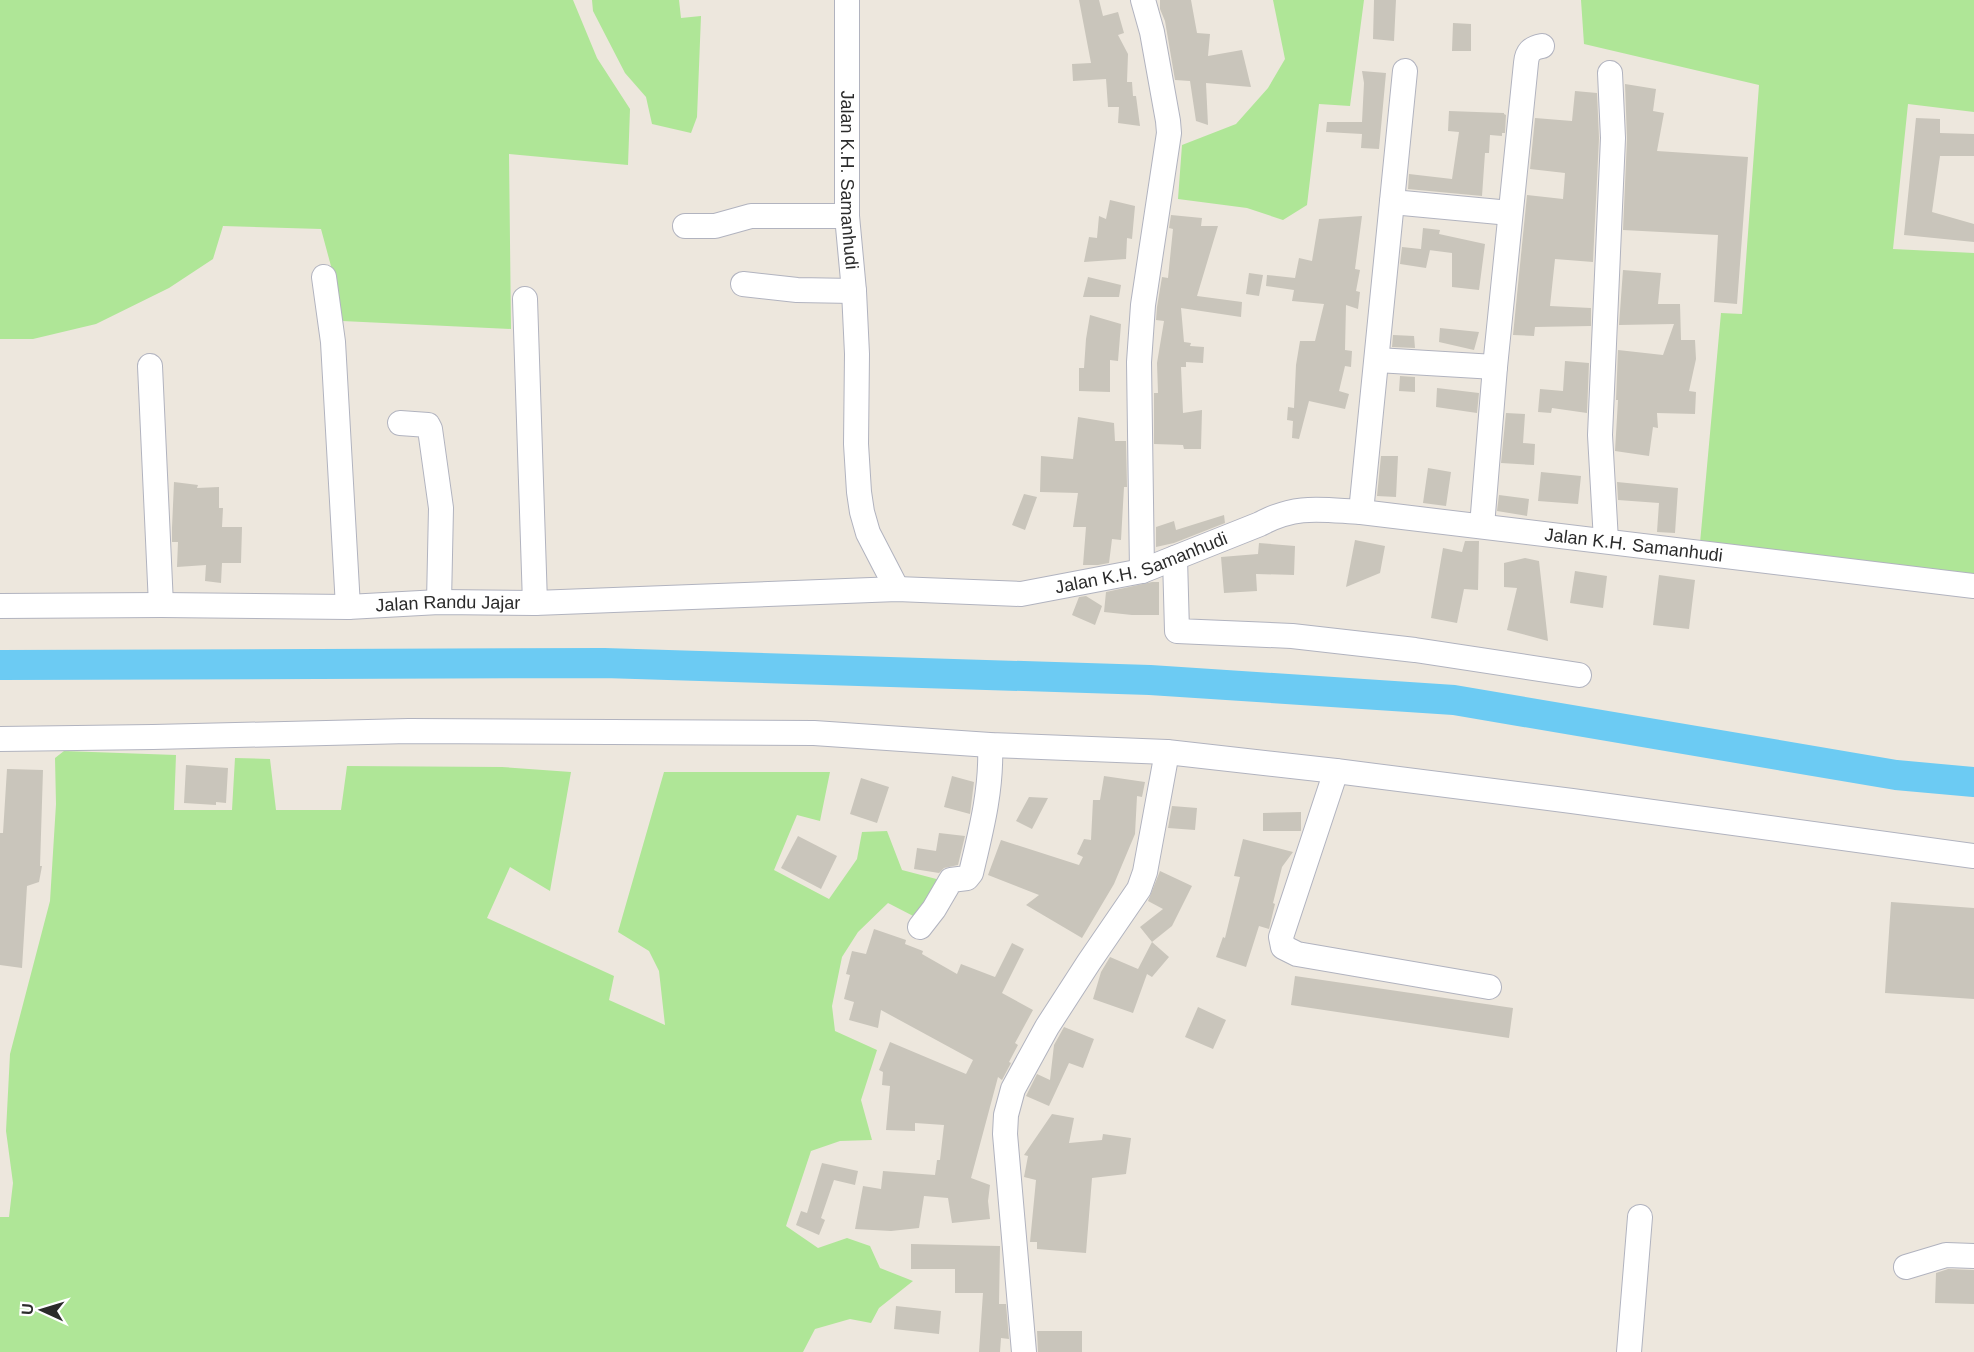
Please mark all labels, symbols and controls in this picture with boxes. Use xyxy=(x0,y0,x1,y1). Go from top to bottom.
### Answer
street label: Jalan K.H. Samanhudi xyxy=(837,90,862,270)
street label: Jalan K.H. Samanhudi xyxy=(1544,524,1724,566)
street label: Jalan K.H. Samanhudi xyxy=(1053,528,1230,597)
street label: Jalan Randu Jajar xyxy=(375,592,521,615)
north arrow xyxy=(12,1280,72,1340)
text: U xyxy=(19,1303,36,1315)

